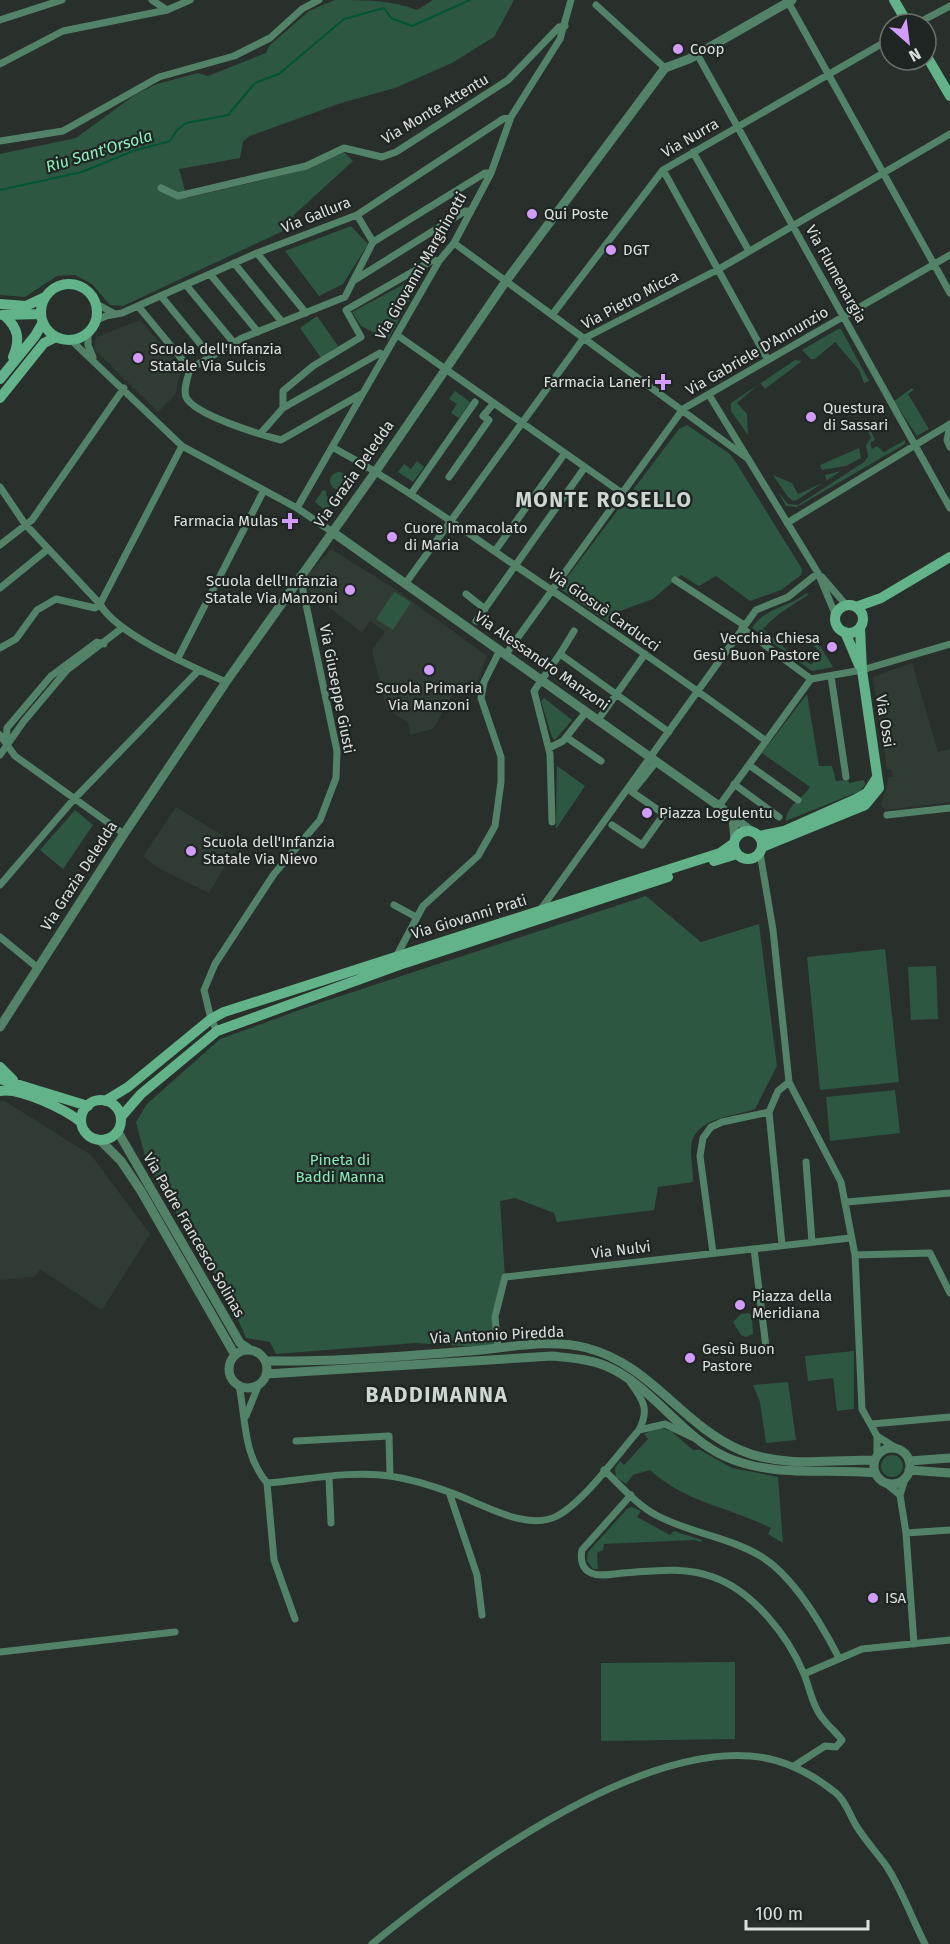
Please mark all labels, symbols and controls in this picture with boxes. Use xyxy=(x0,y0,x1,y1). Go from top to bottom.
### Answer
north arrow xyxy=(878,12,938,72)
place label: Coop xyxy=(690,40,725,58)
marker: Coop xyxy=(671,42,685,56)
text: N xyxy=(906,44,924,66)
street label: Via Monte Attentu xyxy=(378,70,492,148)
street label: Via Nurra xyxy=(658,114,722,162)
water label: Riu Sant'Orsola xyxy=(43,126,155,176)
street label: Via Giovanni Marghinotti xyxy=(371,189,471,343)
street label: Via Gallura xyxy=(279,193,353,237)
place label: Qui Poste xyxy=(544,205,609,223)
marker: Qui Poste xyxy=(525,207,539,221)
street label: Via Flumenargia xyxy=(802,222,870,326)
place label: DGT xyxy=(623,241,650,259)
marker: DGT xyxy=(604,243,618,257)
street label: Via Pietro Micca xyxy=(578,267,682,333)
street label: Via Gabriele D'Annunzio xyxy=(683,303,831,399)
place label: Scuola dell'Infanzia Statale Via Sulcis xyxy=(150,340,282,375)
marker: Scuola dell'Infanzia Statale Via Sulcis xyxy=(131,351,145,365)
place label: Farmacia Laneri xyxy=(544,373,651,391)
marker: Farmacia Laneri xyxy=(656,375,670,389)
place label: Questura di Sassari xyxy=(823,399,888,434)
marker: Questura di Sassari xyxy=(804,410,818,424)
street label: Via Grazia Deledda xyxy=(310,417,398,531)
district label: MONTE ROSELLO xyxy=(515,487,693,513)
place label: Farmacia Mulas xyxy=(173,512,278,530)
marker: Farmacia Mulas xyxy=(283,514,297,528)
place label: Cuore Immacolato di Maria xyxy=(404,519,527,554)
marker: Cuore Immacolato di Maria xyxy=(385,530,399,544)
street label: Via Giosuè Carducci xyxy=(544,565,664,655)
place label: Scuola dell'Infanzia Statale Via Manzoni xyxy=(205,572,338,607)
marker: Scuola dell'Infanzia Statale Via Manzoni xyxy=(343,583,357,597)
street label: Via Alessandro Manzoni xyxy=(471,608,613,714)
street label: Via Giuseppe Giusti xyxy=(316,623,358,755)
place label: Vecchia Chiesa Gesù Buon Pastore xyxy=(693,629,820,664)
marker: Vecchia Chiesa Gesù Buon Pastore xyxy=(825,640,839,654)
marker: Scuola Primaria Via Manzoni xyxy=(422,663,436,677)
place label: Scuola Primaria Via Manzoni xyxy=(376,679,482,714)
street label: Via Ossi xyxy=(872,693,898,749)
place label: Piazza Logulentu xyxy=(659,804,773,822)
marker: Piazza Logulentu xyxy=(640,806,654,820)
street label: Via Grazia Deledda xyxy=(37,818,121,934)
place label: Scuola dell'Infanzia Statale Via Nievo xyxy=(203,833,335,868)
marker: Scuola dell'Infanzia Statale Via Nievo xyxy=(184,844,198,858)
street label: Via Giovanni Prati xyxy=(409,891,529,943)
street label: Via Padre Francesco Solinas xyxy=(139,1149,249,1321)
park label: Pineta di Baddi Manna xyxy=(296,1151,385,1186)
street label: Via Nulvi xyxy=(590,1237,652,1263)
place label: Piazza della Meridiana xyxy=(752,1287,832,1322)
marker: Piazza della Meridiana xyxy=(733,1298,747,1312)
street label: Via Antonio Piredda xyxy=(429,1322,565,1348)
place label: Gesù Buon Pastore xyxy=(702,1340,775,1375)
marker: Gesù Buon Pastore xyxy=(683,1351,697,1365)
district label: BADDIMANNA xyxy=(366,1382,508,1408)
place label: ISA xyxy=(885,1589,907,1607)
marker: ISA xyxy=(866,1591,880,1605)
scale bar xyxy=(746,1893,868,1931)
text: 100 m xyxy=(755,1903,803,1925)

